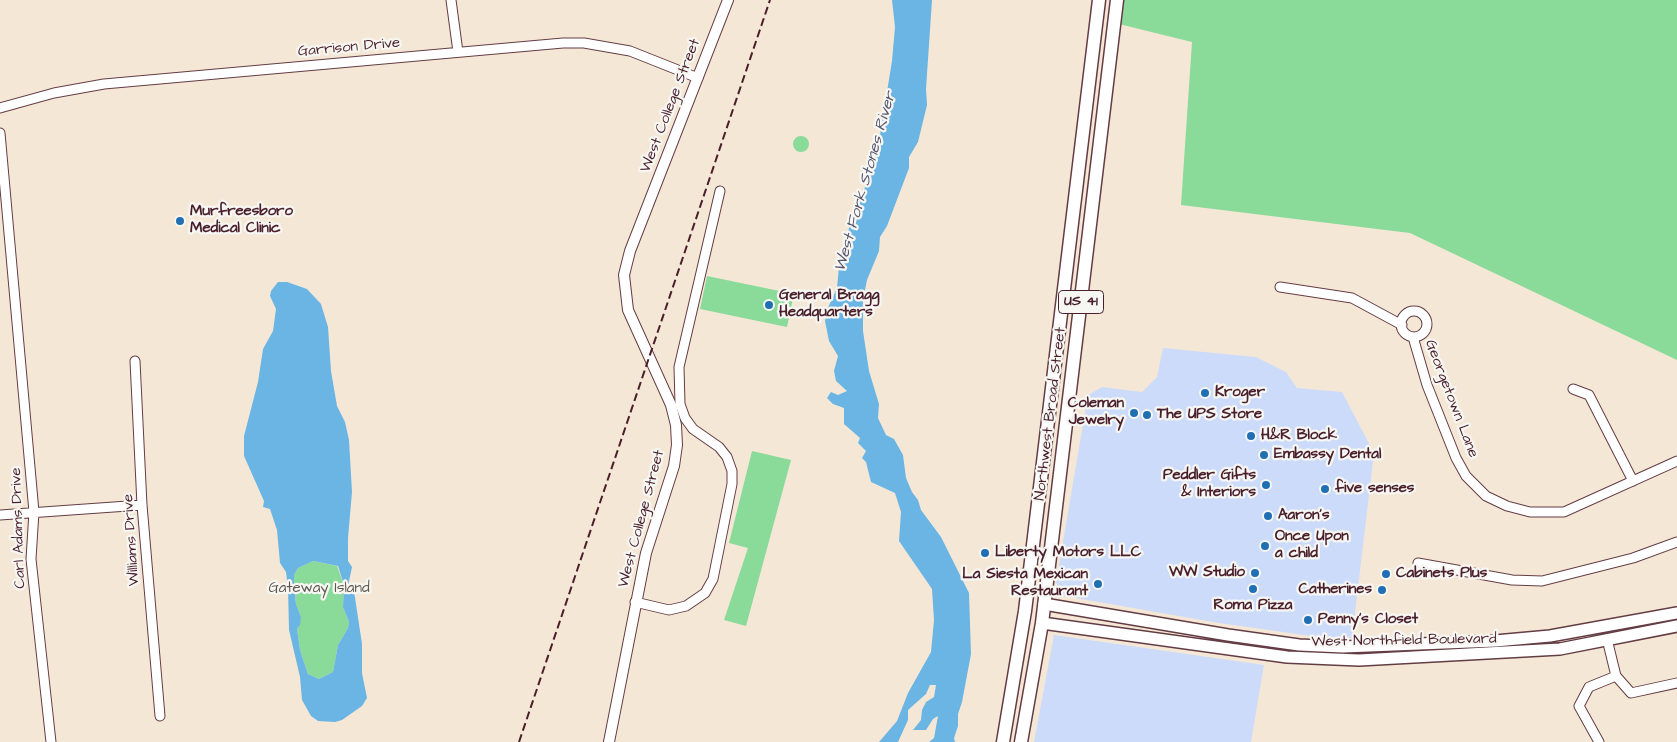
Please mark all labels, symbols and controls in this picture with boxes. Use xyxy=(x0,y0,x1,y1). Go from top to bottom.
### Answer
street label: Garrison Drive xyxy=(297,35,401,61)
street label: West College Street xyxy=(637,37,705,175)
water label: West Fork Stones River xyxy=(831,90,901,274)
place label: Murfreesboro Medical Clinic xyxy=(190,203,293,238)
marker: Murfreesboro Medical Clinic xyxy=(174,215,186,227)
place label: General Bragg Headquarters xyxy=(779,287,879,322)
road number: US 41 xyxy=(1058,290,1104,314)
marker: General Bragg Headquarters xyxy=(763,299,775,311)
street label: Northwest Broad Street xyxy=(1031,326,1071,502)
street label: Georgetown Lane xyxy=(1420,338,1482,460)
place label: Kroger xyxy=(1215,384,1265,402)
marker: Kroger xyxy=(1199,387,1211,399)
place label: Coleman Jewelry xyxy=(1068,395,1124,430)
place label: The UPS Store xyxy=(1157,406,1262,424)
marker: Coleman Jewelry xyxy=(1128,407,1140,419)
marker: The UPS Store xyxy=(1141,409,1153,421)
place label: H&R Block xyxy=(1261,427,1337,445)
marker: H&R Block xyxy=(1245,430,1257,442)
place label: Embassy Dental xyxy=(1274,446,1381,464)
street label: West College Street xyxy=(615,448,669,590)
marker: Embassy Dental xyxy=(1258,449,1270,461)
street label: Carl Adams Drive xyxy=(8,467,30,589)
place label: Peddler Gifts & Interiors xyxy=(1163,467,1256,502)
marker: Peddler Gifts & Interiors xyxy=(1260,479,1272,491)
place label: five senses xyxy=(1335,480,1414,498)
marker: five senses xyxy=(1319,483,1331,495)
street label: Williams Drive xyxy=(120,493,144,587)
place label: Aaron's xyxy=(1278,507,1329,525)
marker: Aaron's xyxy=(1262,510,1274,522)
place label: Once Upon a child xyxy=(1275,528,1349,563)
marker: Once Upon a child xyxy=(1259,540,1271,552)
place label: Liberty Motors LLC xyxy=(995,544,1141,562)
marker: Liberty Motors LLC xyxy=(979,547,991,559)
place label: WW Studio xyxy=(1169,564,1245,582)
place label: Cabinets Plus xyxy=(1396,565,1487,583)
place label: La Siesta Mexican Restaurant xyxy=(962,566,1088,601)
marker: WW Studio xyxy=(1249,567,1261,579)
marker: Cabinets Plus xyxy=(1380,568,1392,580)
marker: La Siesta Mexican Restaurant xyxy=(1092,578,1104,590)
park label: Gateway Island xyxy=(268,580,370,598)
place label: Catherines xyxy=(1298,581,1372,599)
marker: Roma Pizza xyxy=(1247,583,1259,595)
marker: Catherines xyxy=(1376,584,1388,596)
place label: Roma Pizza xyxy=(1214,597,1292,615)
place label: Penny's Closet xyxy=(1318,611,1418,629)
marker: Penny's Closet xyxy=(1302,614,1314,626)
street label: West Northfield Boulevard xyxy=(1311,630,1497,652)

